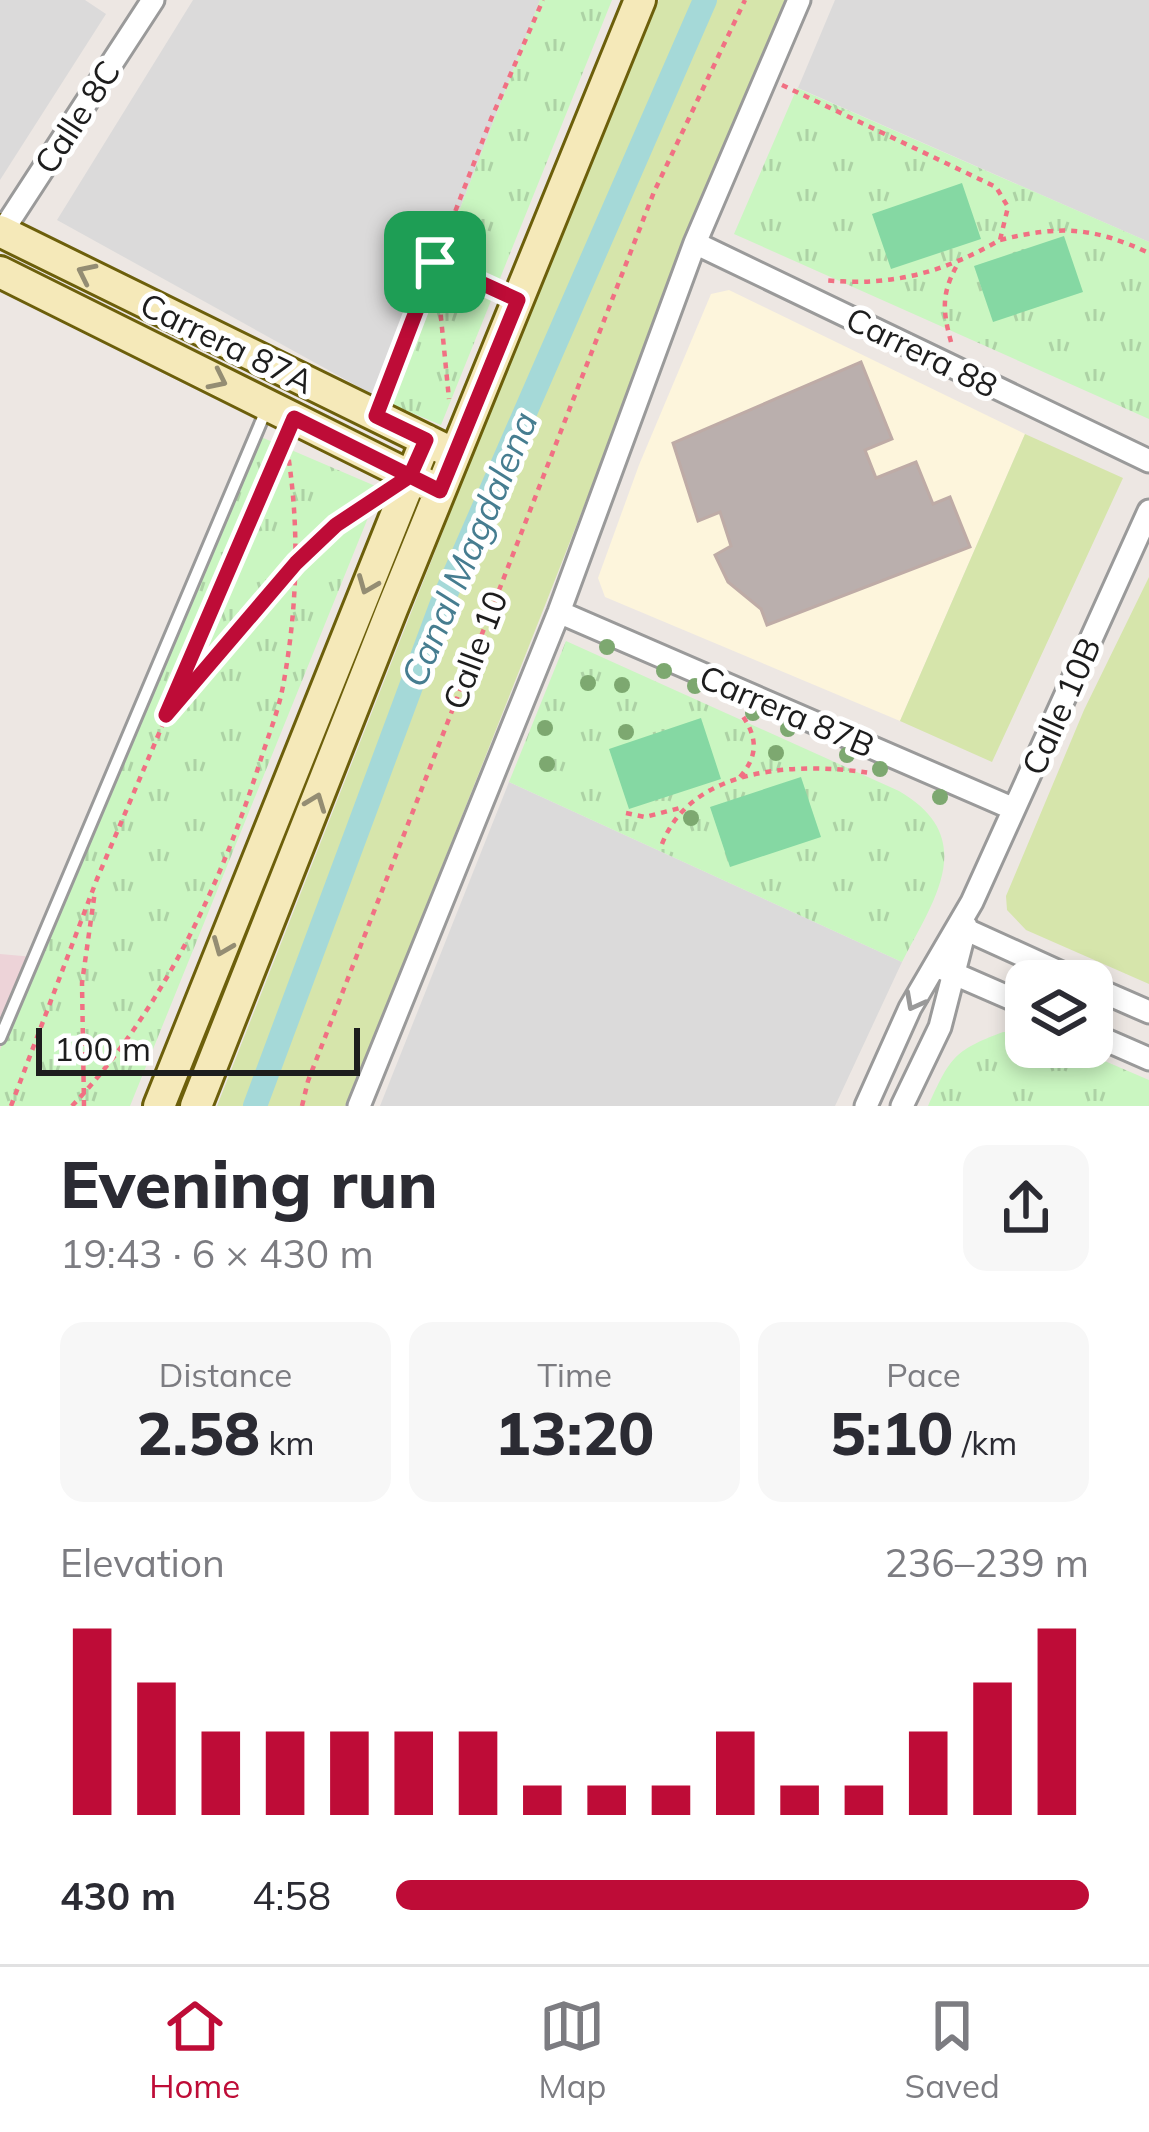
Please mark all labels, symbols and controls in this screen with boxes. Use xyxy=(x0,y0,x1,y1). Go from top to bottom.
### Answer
street label: Calle 8C xyxy=(25,53,128,181)
pin xyxy=(384,211,486,313)
icon: arrive xyxy=(402,229,468,295)
one-way arrow xyxy=(77,264,98,287)
street label: Carrera 87A xyxy=(134,283,321,402)
street label: Carrera 88 xyxy=(840,297,1005,406)
one-way arrow xyxy=(205,366,227,389)
water label: Canal Magdalena xyxy=(390,404,547,693)
one-way arrow xyxy=(357,573,381,594)
street label: Calle 10 xyxy=(433,585,516,715)
street label: Calle 10B xyxy=(1012,631,1109,781)
street label: Carrera 87B xyxy=(694,655,881,766)
one-way arrow xyxy=(302,792,326,813)
one-way arrow xyxy=(212,935,237,956)
map controls xyxy=(1005,960,1113,1068)
button: layers xyxy=(1005,960,1113,1068)
one-way arrow xyxy=(905,989,928,1010)
scale bar xyxy=(36,1022,360,1075)
text: 100 m xyxy=(54,1028,151,1069)
text: Evening run xyxy=(60,1142,438,1225)
button: share xyxy=(963,1145,1089,1271)
text: 19:43 · 6 × 430 m xyxy=(60,1229,374,1278)
text: Distance xyxy=(159,1354,292,1395)
text: Time xyxy=(537,1354,612,1395)
text: Pace xyxy=(886,1354,961,1395)
text: 2.58 xyxy=(136,1395,260,1470)
text: 13:20 xyxy=(495,1395,654,1470)
text: 5:10 xyxy=(830,1395,953,1470)
text: km xyxy=(260,1422,315,1463)
text: /km xyxy=(953,1422,1017,1463)
text: Elevation xyxy=(60,1538,225,1587)
text: 236–239 m xyxy=(884,1538,1089,1587)
text: 430 m xyxy=(60,1871,176,1920)
text: 4:58 xyxy=(252,1871,331,1920)
tab: Home xyxy=(149,1993,240,2106)
tab: Map xyxy=(538,1993,606,2106)
tab: Saved xyxy=(905,1993,1000,2106)

